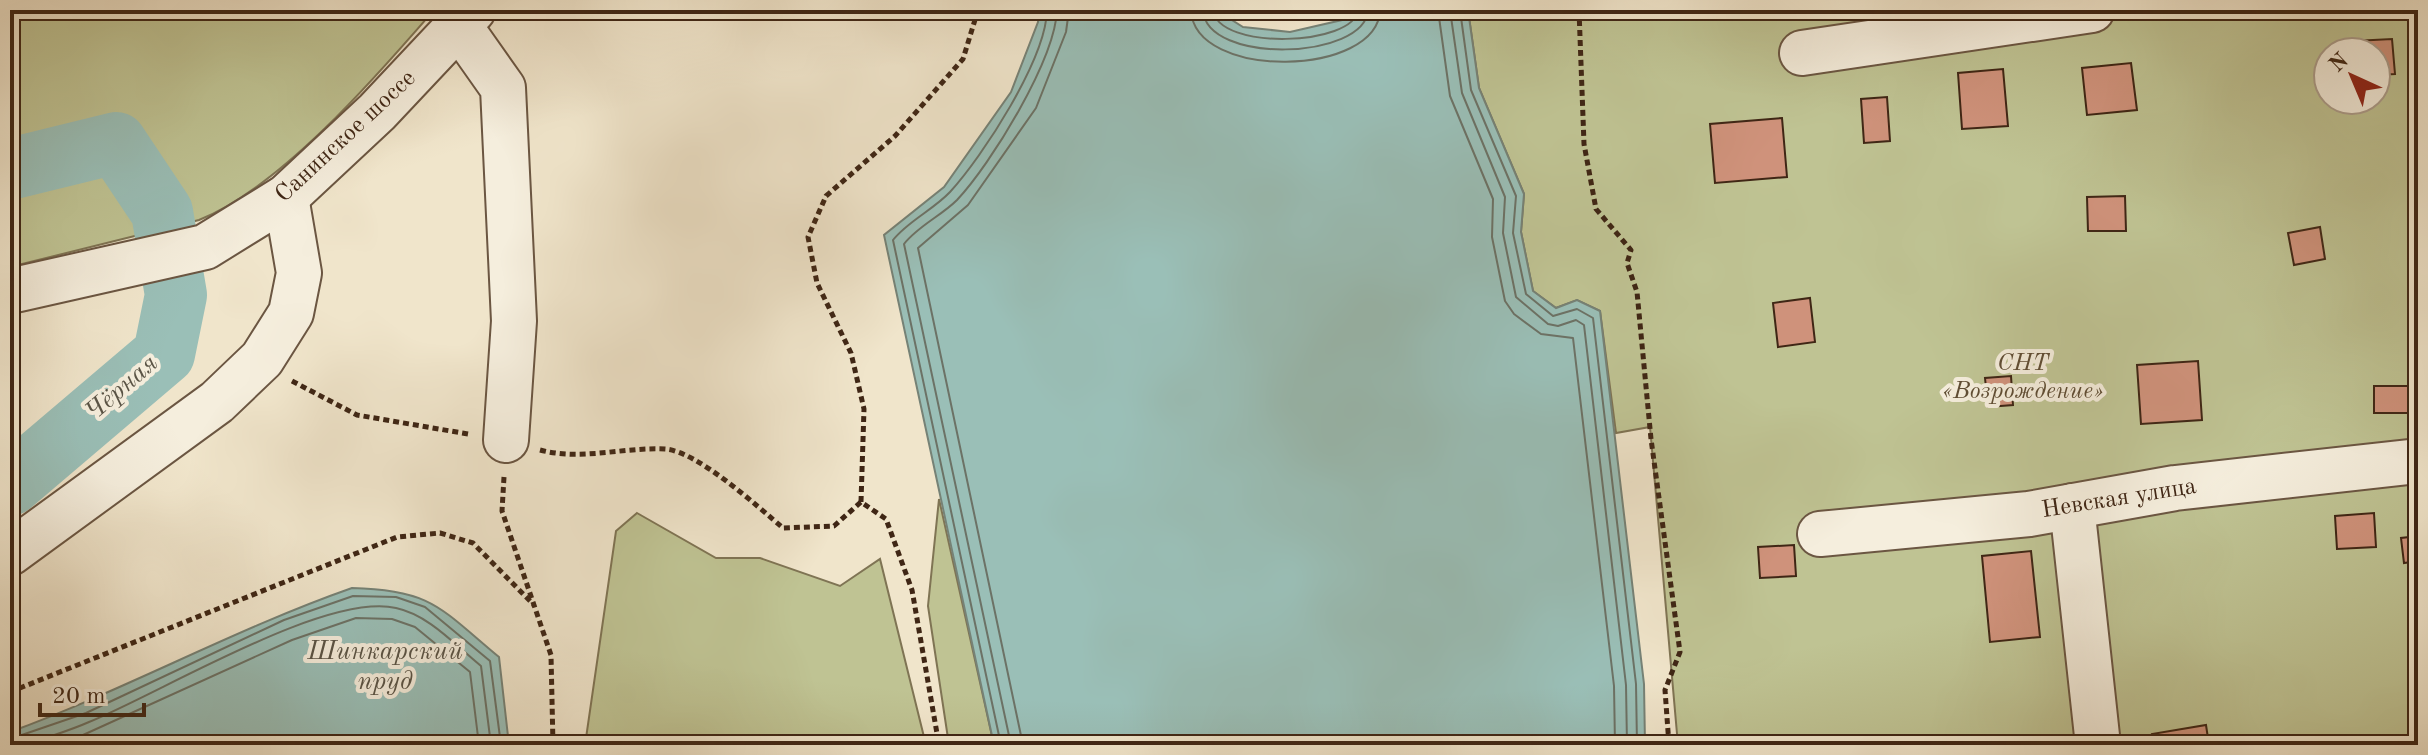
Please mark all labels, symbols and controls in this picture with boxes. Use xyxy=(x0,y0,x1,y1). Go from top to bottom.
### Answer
north arrow xyxy=(2312,36,2392,116)
text: N xyxy=(2326,49,2353,77)
street label: Санинское шоссе xyxy=(271,66,421,208)
water label: Чёрная xyxy=(81,350,163,426)
park label: СНТ «Возрождение» xyxy=(1942,352,2104,404)
street label: Невская улица xyxy=(2040,475,2198,523)
water label: Шинкарский пруд xyxy=(306,639,463,695)
scale bar xyxy=(40,667,144,717)
text: 20 m xyxy=(52,685,106,709)

